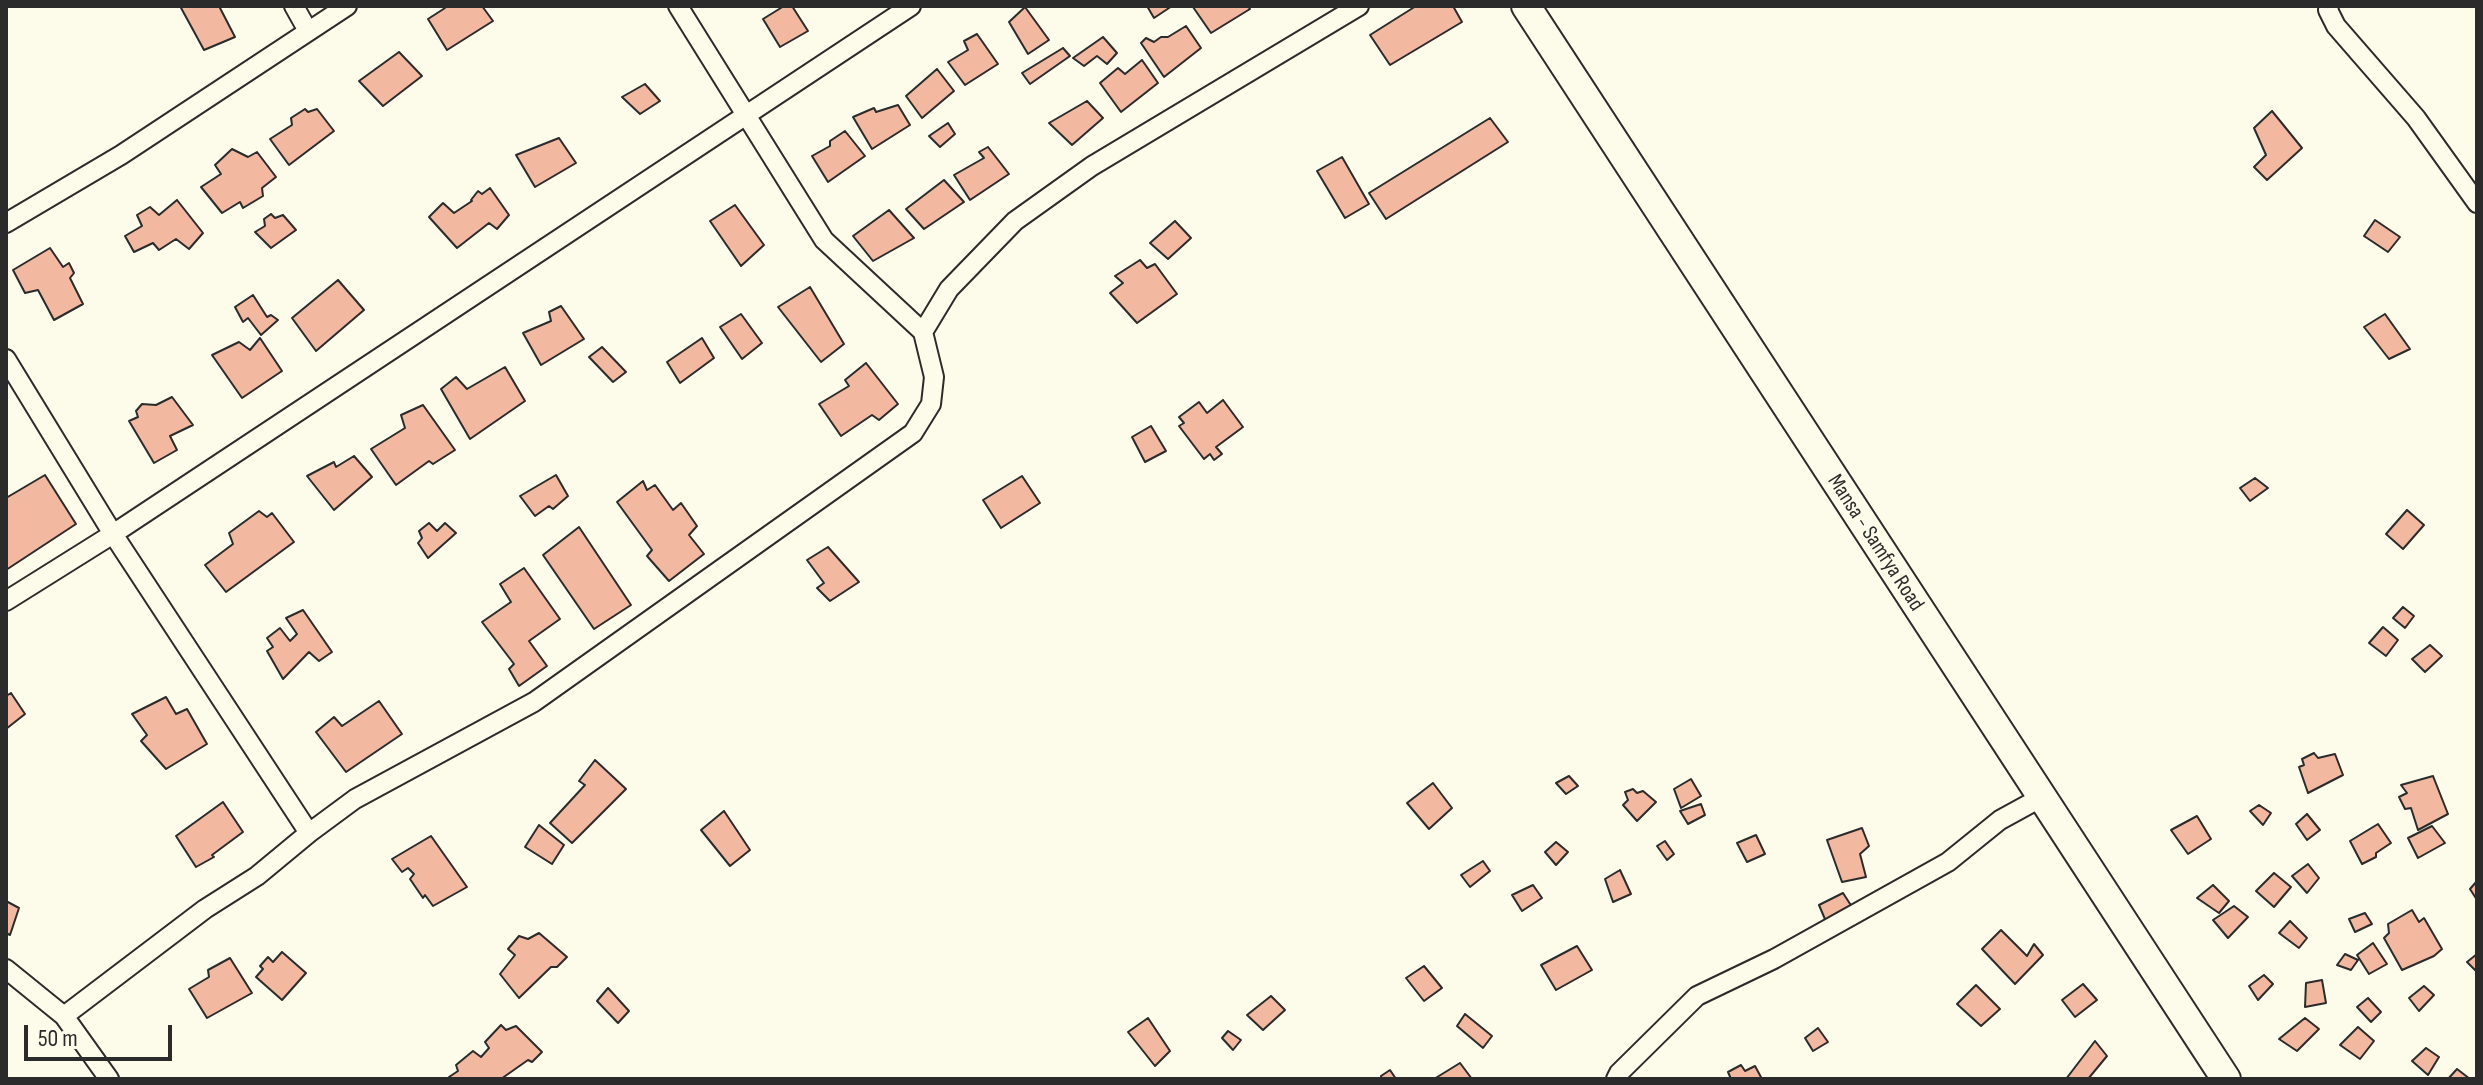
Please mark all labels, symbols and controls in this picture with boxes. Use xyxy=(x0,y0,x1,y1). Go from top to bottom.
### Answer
street label: Mansa - Samfya Road xyxy=(1821,470,1929,616)
scale bar xyxy=(28,1009,176,1059)
text: 50 m xyxy=(38,1024,78,1053)

